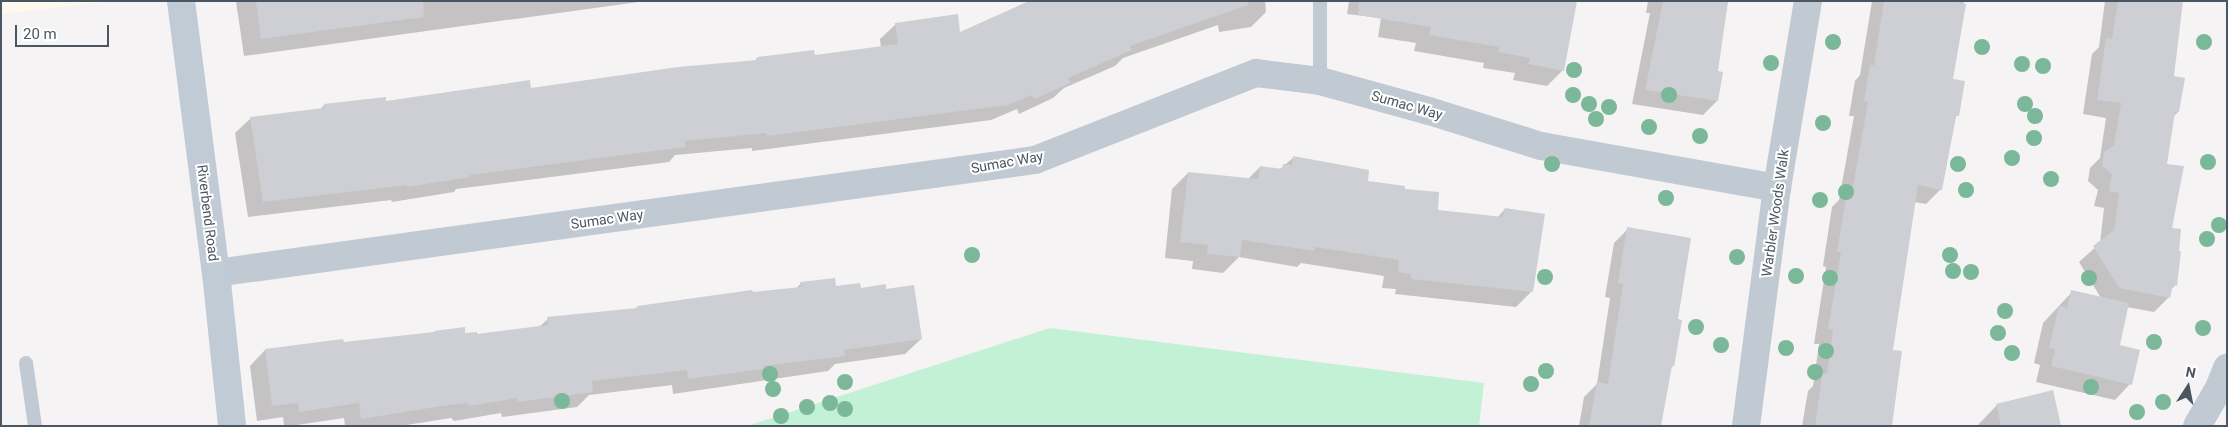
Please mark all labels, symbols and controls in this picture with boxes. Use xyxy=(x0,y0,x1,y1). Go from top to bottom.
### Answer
scale bar xyxy=(18,15,111,47)
text: 20 m xyxy=(23,25,57,43)
street label: Sumac Way xyxy=(1370,87,1444,123)
street label: Sumac Way xyxy=(970,147,1044,177)
street label: Warbler Woods Walk xyxy=(1758,148,1792,278)
street label: Riverbend Road xyxy=(194,164,222,262)
street label: Sumac Way xyxy=(570,206,644,232)
north arrow xyxy=(2163,362,2213,412)
text: N xyxy=(2184,363,2197,381)

